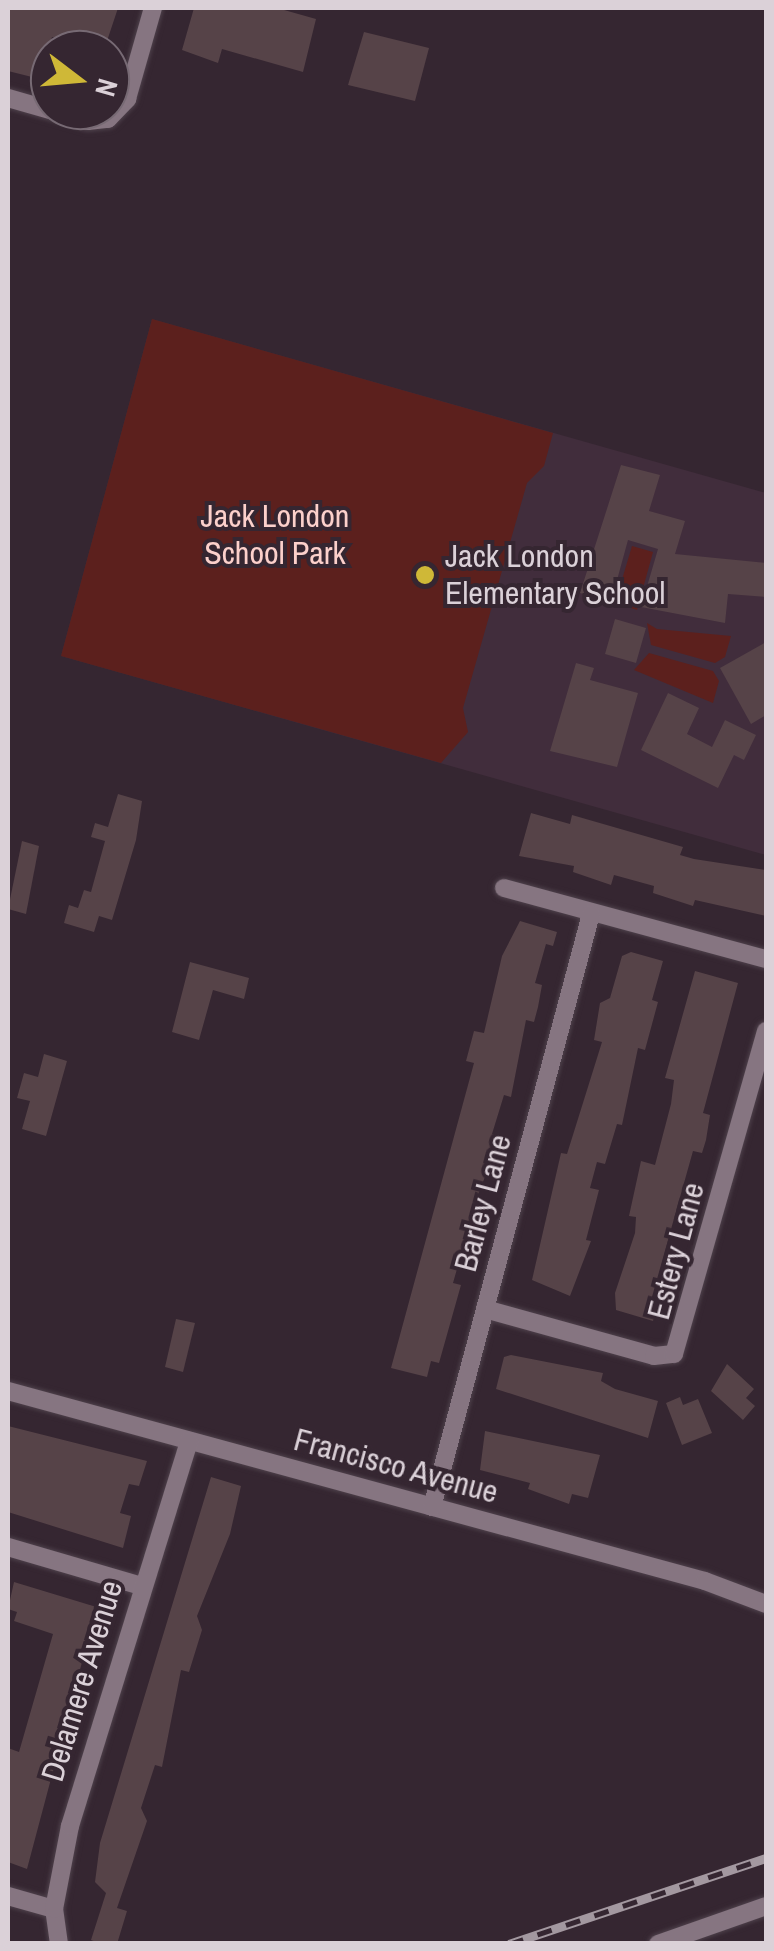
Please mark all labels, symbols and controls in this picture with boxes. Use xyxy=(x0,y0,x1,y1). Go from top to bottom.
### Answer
north arrow xyxy=(30,30,130,130)
text: N xyxy=(86,75,127,101)
park label: Jack London School Park xyxy=(201,498,349,573)
place label: Jack London Elementary School xyxy=(445,538,665,613)
marker: Jack London Elementary School xyxy=(414,564,436,586)
street label: Barley Lane xyxy=(446,1130,520,1276)
street label: Estery Lane xyxy=(639,1178,713,1324)
street label: Francisco Avenue xyxy=(289,1420,503,1512)
street label: Delamere Avenue xyxy=(33,1575,131,1787)

